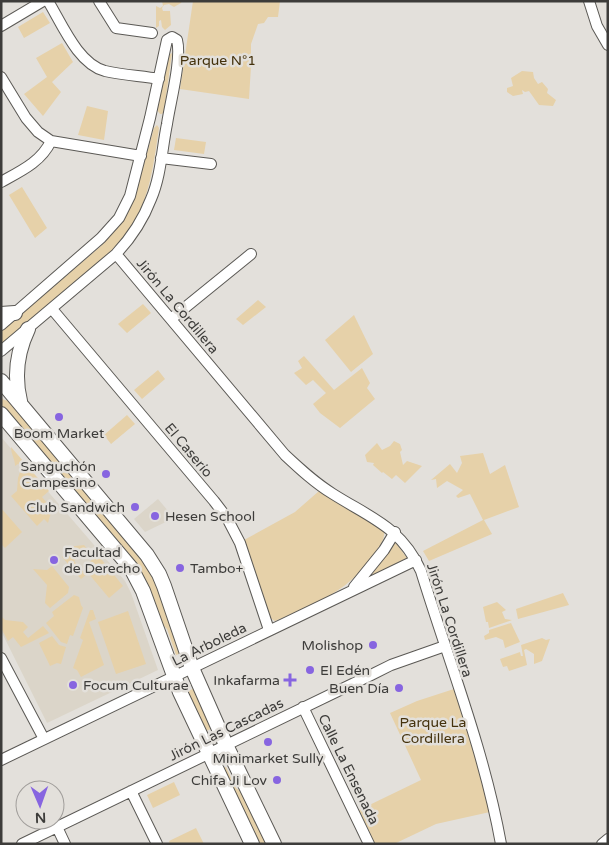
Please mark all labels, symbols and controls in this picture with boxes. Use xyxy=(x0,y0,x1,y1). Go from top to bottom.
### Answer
park label: Parque N°1 xyxy=(180,52,256,69)
street label: Jirón La Cordillera xyxy=(133,255,222,357)
marker: Boom Market xyxy=(53,411,65,423)
street label: El Caserío xyxy=(161,420,216,481)
place label: Boom Market xyxy=(14,425,105,442)
place label: Sanguchón Campesino xyxy=(21,458,96,491)
marker: Sanguchón Campesino xyxy=(100,468,112,480)
place label: Club Sandwich xyxy=(26,499,125,516)
marker: Club Sandwich xyxy=(129,501,141,513)
place label: Hesen School xyxy=(165,508,255,525)
marker: Hesen School xyxy=(149,510,161,522)
place label: Facultad de Derecho xyxy=(64,544,140,577)
marker: Facultad de Derecho xyxy=(48,554,60,566)
place label: Tambo+ xyxy=(190,560,243,577)
street label: Jirón La Cordillera xyxy=(423,561,476,679)
marker: Tambo+ xyxy=(174,562,186,574)
street label: La Arboleda xyxy=(169,619,249,670)
place label: Molishop xyxy=(302,637,363,654)
marker: Molishop xyxy=(367,639,379,651)
place label: El Edén xyxy=(320,662,370,679)
marker: El Edén xyxy=(304,664,316,676)
place label: Inkafarma xyxy=(213,672,280,689)
marker: Inkafarma xyxy=(284,674,296,686)
place label: Focum Culturae xyxy=(83,677,189,694)
marker: Focum Culturae xyxy=(67,679,79,691)
place label: Buen Día xyxy=(329,680,389,697)
marker: Buen Día xyxy=(393,682,405,694)
street label: Jirón Las Cascadas xyxy=(166,694,286,765)
street label: Calle La Ensenada xyxy=(314,711,383,827)
park label: Parque La Cordillera xyxy=(400,714,466,747)
marker: Minimarket Sully xyxy=(262,736,274,748)
place label: Minimarket Sully xyxy=(213,750,324,767)
place label: Chifa Ji Lov xyxy=(191,772,268,789)
marker: Chifa Ji Lov xyxy=(271,774,283,786)
north arrow xyxy=(15,780,65,830)
text: N xyxy=(35,809,46,826)

